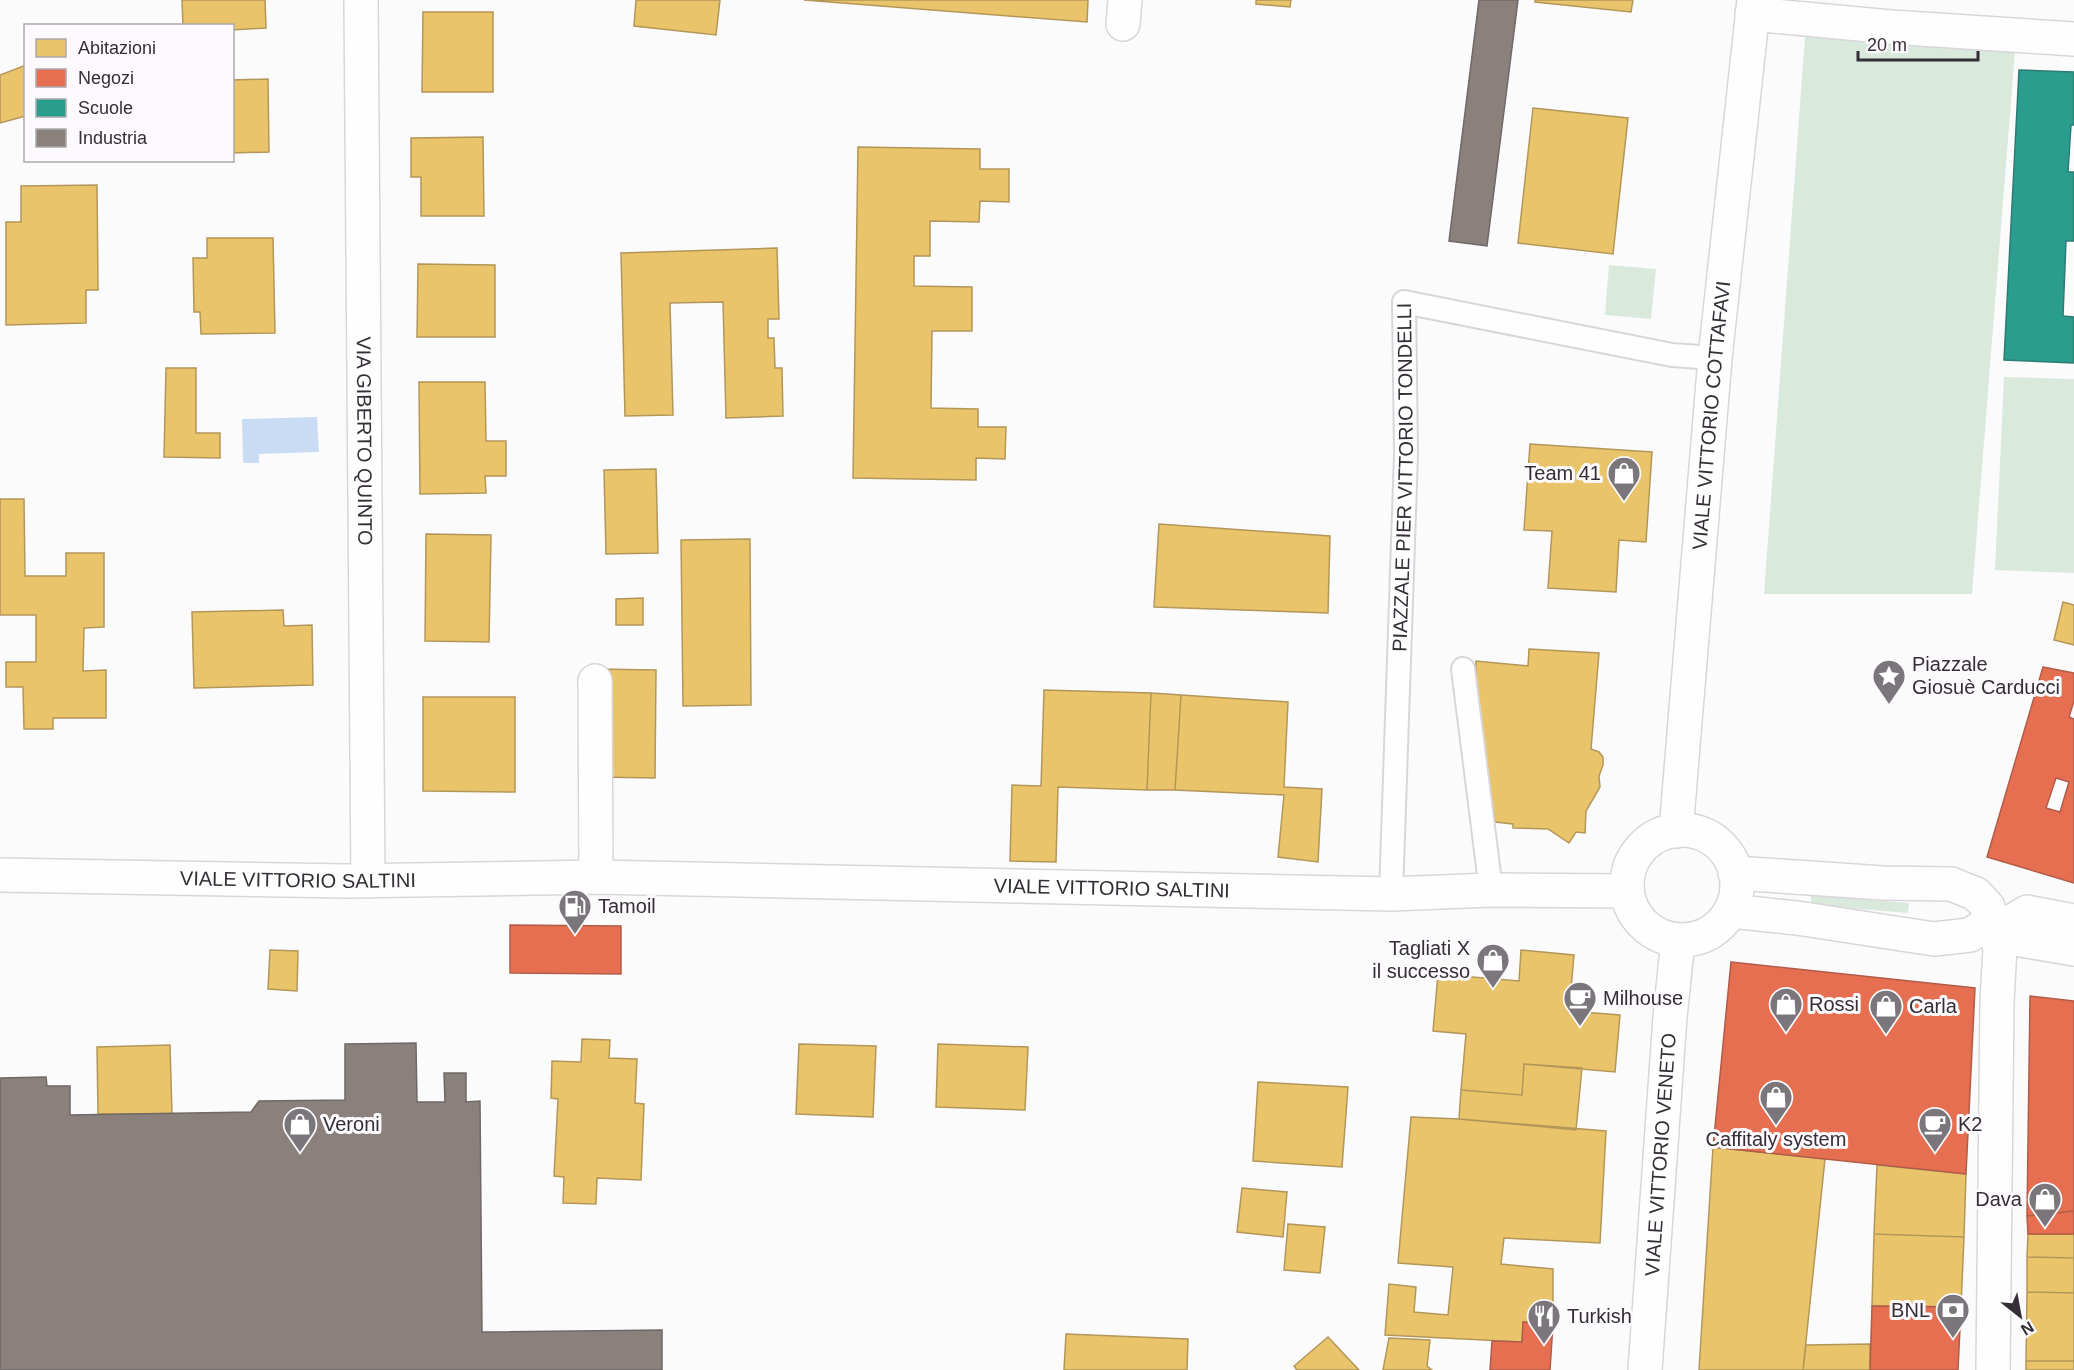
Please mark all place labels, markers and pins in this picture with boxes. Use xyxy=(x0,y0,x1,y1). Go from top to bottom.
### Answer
shop icon: Team 41 xyxy=(1606,455,1642,502)
place label: Team 41 xyxy=(1524,462,1601,484)
place label: Piazzale Giosuè Carducci xyxy=(1912,653,2060,698)
place icon: Piazzale Giosuè Carducci xyxy=(1871,658,1907,705)
fuel station icon: Tamoil xyxy=(557,888,593,935)
place label: Tamoil xyxy=(598,895,656,917)
place label: Tagliati X il successo xyxy=(1372,937,1470,982)
shop icon: Tagliati X il successo xyxy=(1475,942,1511,989)
cafe icon: Milhouse xyxy=(1562,980,1598,1027)
shop icon: Rossi xyxy=(1768,986,1804,1033)
place label: Milhouse xyxy=(1603,987,1683,1009)
shop icon: Carla xyxy=(1868,988,1904,1035)
place label: Rossi xyxy=(1809,993,1859,1015)
place label: Carla xyxy=(1909,995,1958,1017)
shop icon: Caffitaly system xyxy=(1758,1079,1794,1126)
shop icon: Veroni xyxy=(282,1106,318,1153)
cafe icon: K2 xyxy=(1917,1106,1953,1153)
place label: Veroni xyxy=(323,1113,380,1135)
place label: K2 xyxy=(1958,1113,1982,1135)
place label: Caffitaly system xyxy=(1706,1128,1846,1150)
shop icon: Dava xyxy=(2027,1181,2063,1228)
place label: Dava xyxy=(1975,1188,2023,1210)
bank icon: BNL xyxy=(1935,1292,1971,1339)
restaurant icon: Turkish xyxy=(1526,1298,1562,1345)
place label: BNL xyxy=(1891,1299,1930,1321)
place label: Turkish xyxy=(1567,1305,1632,1327)

